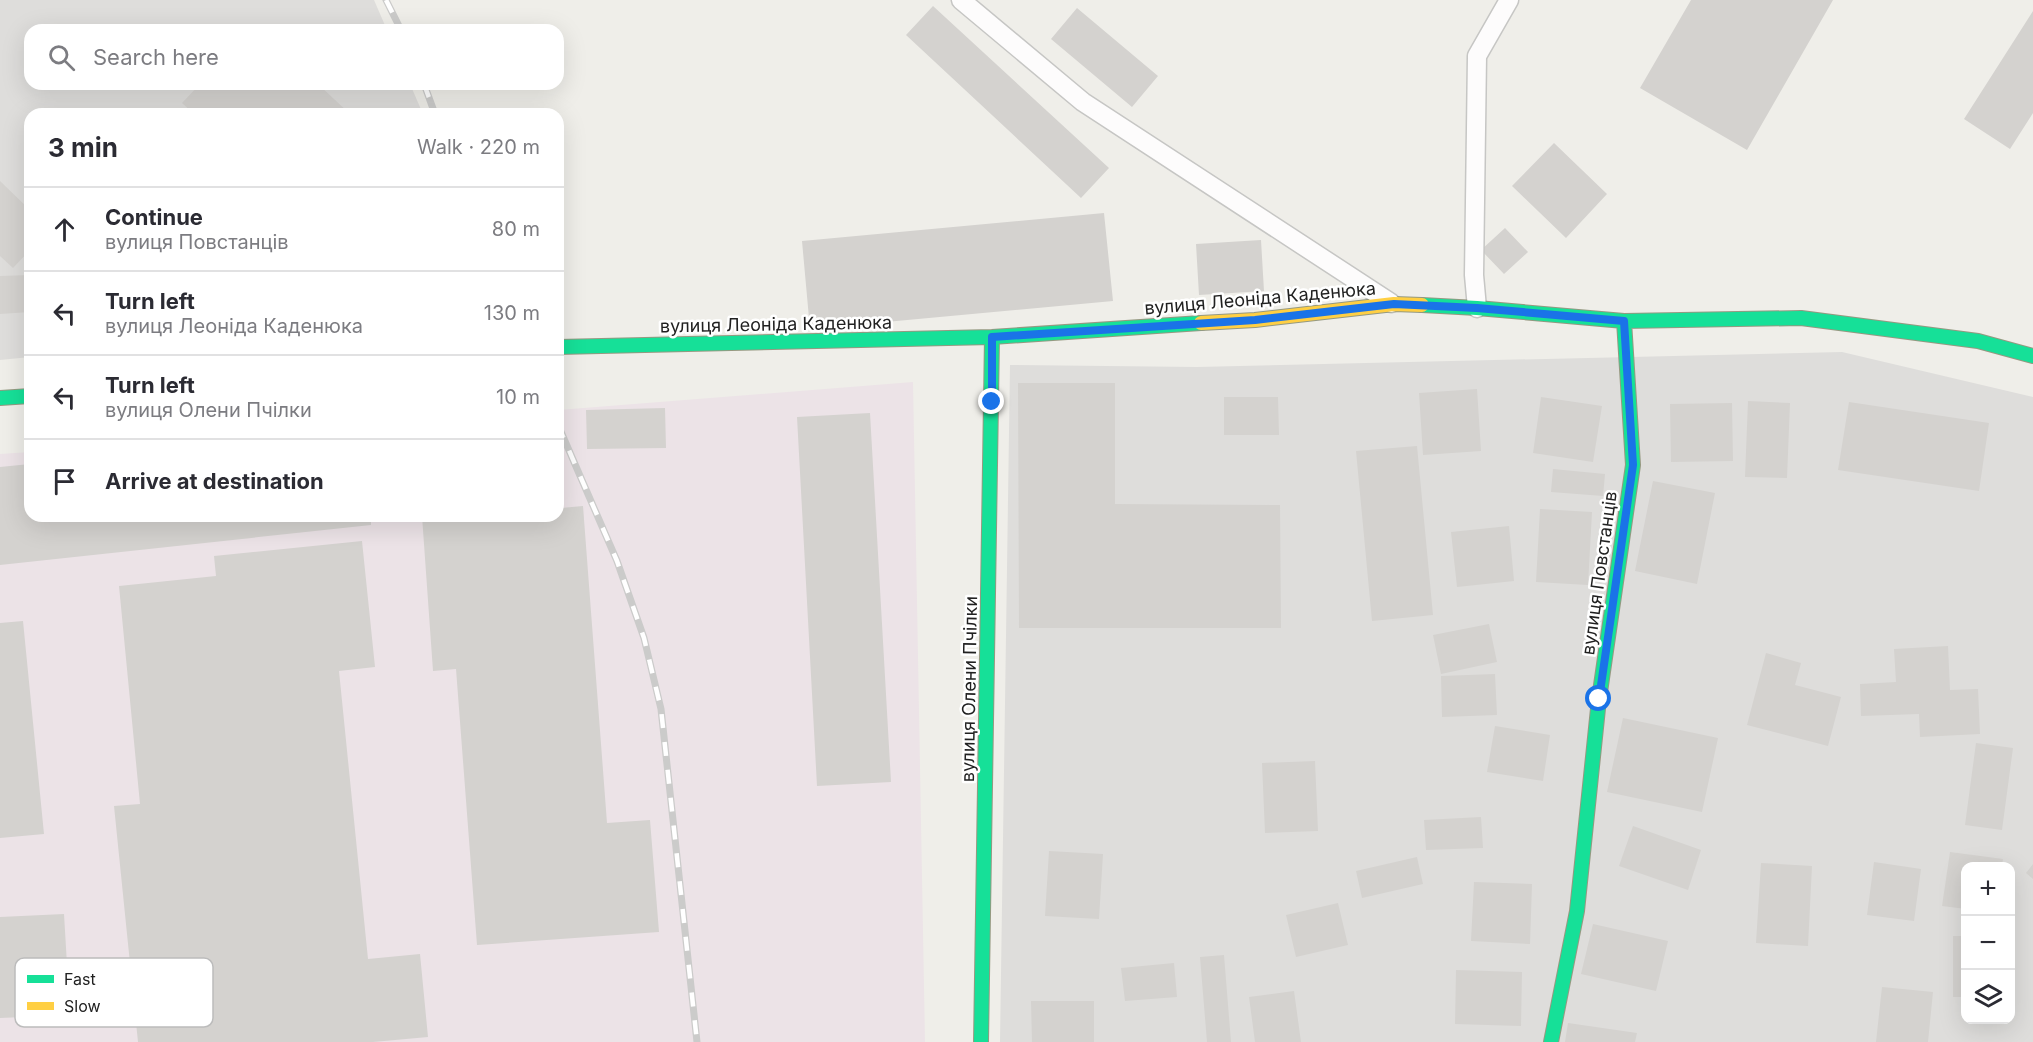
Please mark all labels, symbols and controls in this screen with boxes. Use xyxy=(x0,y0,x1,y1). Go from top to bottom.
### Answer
search box xyxy=(24,24,564,90)
icon: search xyxy=(45,41,78,74)
text: Search here xyxy=(93,44,219,70)
text: 3 min xyxy=(48,132,118,163)
text: Walk · 220 m xyxy=(417,135,540,159)
text: Continue xyxy=(105,204,203,230)
icon: ahead xyxy=(48,213,81,246)
text: 80 m xyxy=(492,217,540,241)
text: вулиця Повстанців xyxy=(105,230,289,254)
street label: вулиця Леоніда Каденюка xyxy=(1143,277,1377,319)
text: Turn left xyxy=(105,288,195,314)
icon: left xyxy=(48,297,81,330)
text: 130 m xyxy=(484,301,540,325)
street label: вулиця Леоніда Каденюка xyxy=(660,311,892,337)
text: вулиця Леоніда Каденюка xyxy=(105,314,363,338)
text: Turn left xyxy=(105,372,195,398)
icon: left xyxy=(48,381,81,414)
text: 10 m xyxy=(496,385,540,409)
route end xyxy=(978,388,1004,414)
text: вулиця Олени Пчілки xyxy=(105,398,312,422)
icon: arrive xyxy=(48,465,81,498)
text: Arrive at destination xyxy=(105,468,324,494)
street label: вулиця Повстанців xyxy=(1577,490,1621,656)
street label: вулиця Олени Пчілки xyxy=(957,596,981,782)
route start xyxy=(1585,685,1611,711)
map controls xyxy=(1961,862,2015,1024)
button: + xyxy=(1961,862,2015,916)
button: − xyxy=(1961,916,2015,970)
legend xyxy=(15,958,213,1027)
text: Fast xyxy=(64,969,96,989)
button: layers xyxy=(1961,970,2015,1024)
text: Slow xyxy=(64,996,101,1016)

